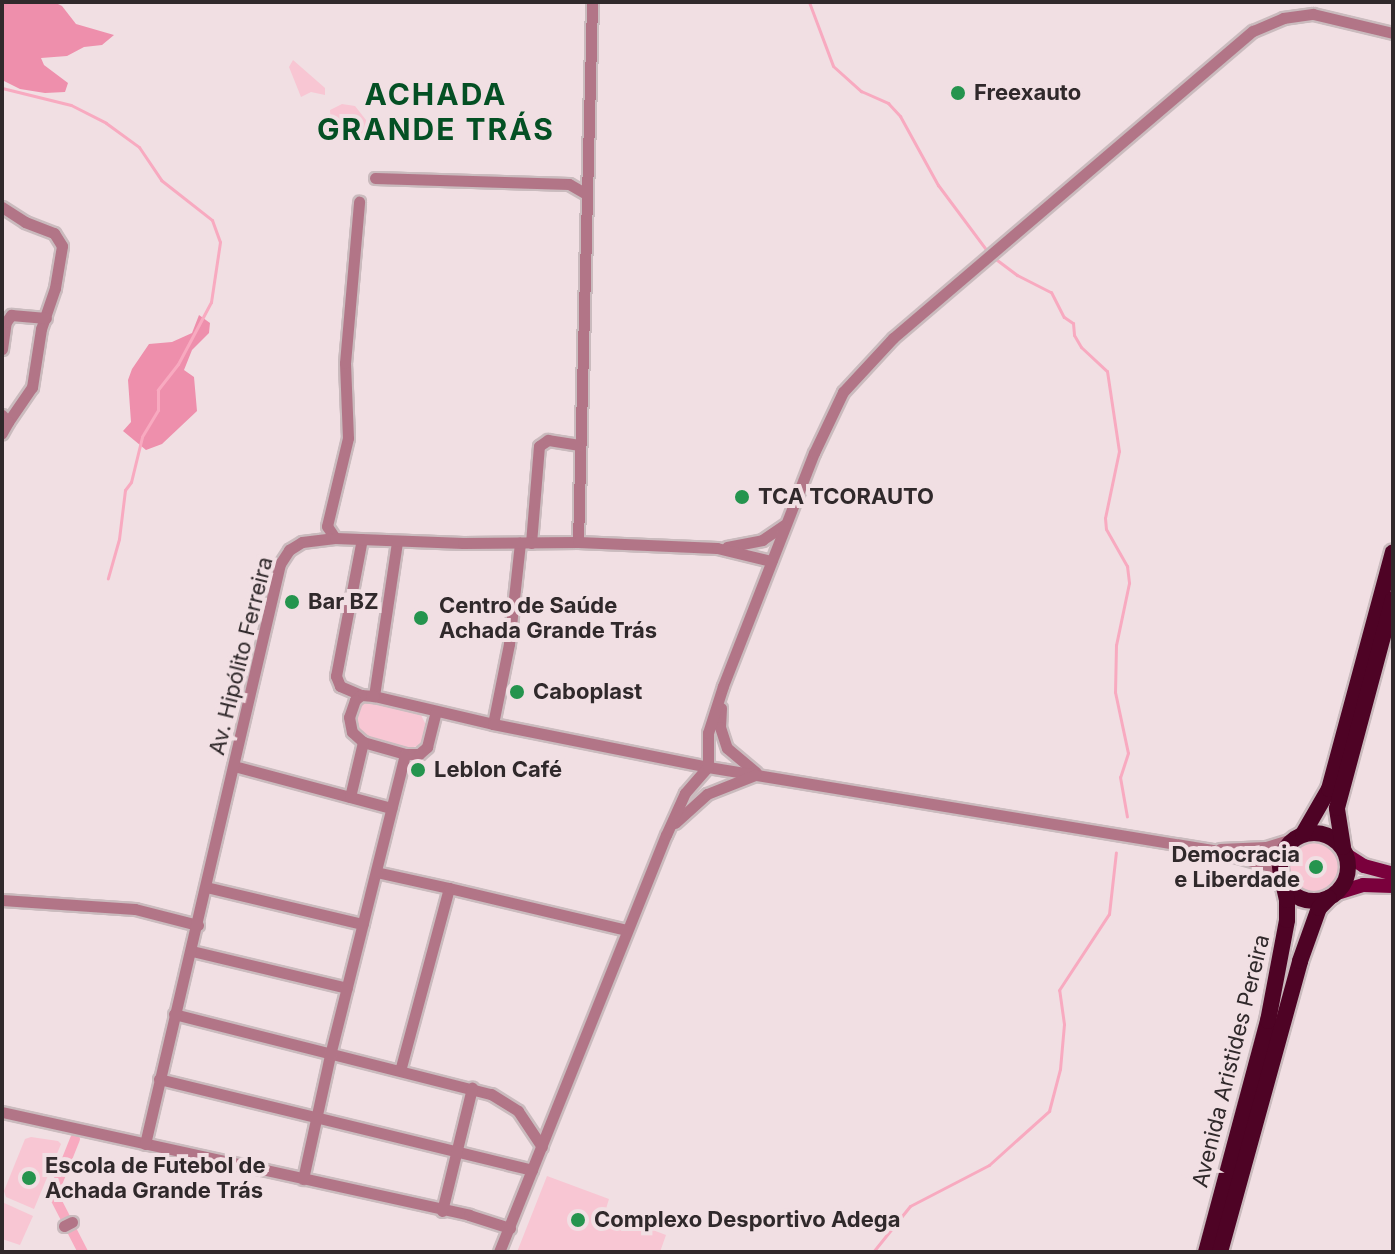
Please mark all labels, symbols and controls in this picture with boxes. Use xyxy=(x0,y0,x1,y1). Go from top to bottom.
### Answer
district label: ACHADA GRANDE TRÁS xyxy=(317,76,555,146)
place label: Freexauto xyxy=(974,80,1081,106)
marker: Freexauto xyxy=(949,84,967,102)
place label: TCA TCORAUTO xyxy=(758,484,934,510)
marker: TCA TCORAUTO xyxy=(733,488,751,506)
street label: Av. Hipólito Ferreira xyxy=(204,554,278,758)
place label: Bar BZ xyxy=(308,589,379,615)
place label: Centro de Saúde Achada Grande Trás xyxy=(439,592,657,644)
marker: Bar BZ xyxy=(283,593,301,611)
marker: Centro de Saúde Achada Grande Trás xyxy=(410,607,432,629)
place label: Caboplast xyxy=(533,679,642,705)
marker: Caboplast xyxy=(508,683,526,701)
place label: Leblon Café xyxy=(434,757,562,783)
marker: Leblon Café xyxy=(409,761,427,779)
place label: Democracia e Liberdade xyxy=(1171,841,1300,892)
marker: Democracia e Liberdade xyxy=(1307,858,1325,876)
street label: Avenida Aristides Pereira xyxy=(1187,932,1275,1190)
place label: Escola de Futebol de Achada Grande Trás xyxy=(45,1152,266,1204)
marker: Escola de Futebol de Achada Grande Trás xyxy=(20,1169,38,1187)
place label: Complexo Desportivo Adega xyxy=(594,1207,901,1233)
marker: Complexo Desportivo Adega xyxy=(569,1211,587,1229)

